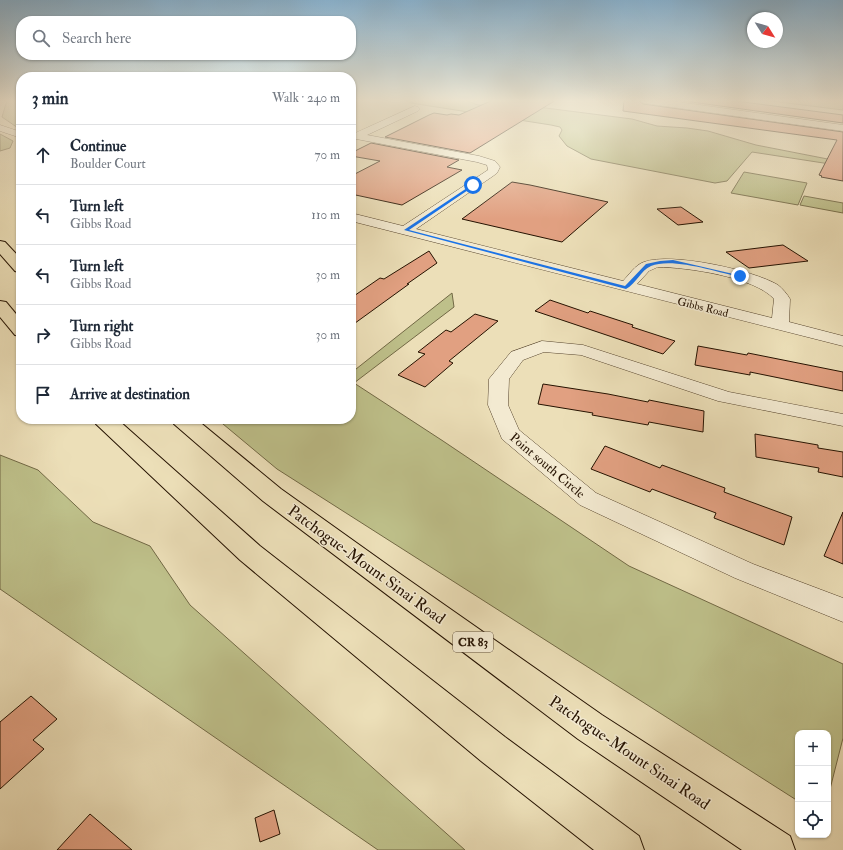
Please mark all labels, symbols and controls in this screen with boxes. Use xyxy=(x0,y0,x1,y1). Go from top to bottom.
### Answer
north arrow xyxy=(747,12,783,48)
search box xyxy=(16,16,356,60)
icon: search xyxy=(30,27,52,49)
text: Search here xyxy=(62,29,131,48)
text: 3 min xyxy=(32,88,69,109)
text: Walk · 240 m xyxy=(272,90,340,106)
text: Continue xyxy=(70,137,126,156)
icon: ahead xyxy=(32,144,54,166)
text: 70 m xyxy=(315,147,340,163)
text: Boulder Court xyxy=(70,156,146,172)
route start xyxy=(464,176,482,194)
text: Turn left xyxy=(70,197,124,216)
icon: left xyxy=(32,204,54,226)
text: 110 m xyxy=(311,207,340,223)
text: Gibbs Road xyxy=(70,216,131,232)
text: Turn left xyxy=(70,257,124,276)
icon: left xyxy=(32,264,54,286)
text: 30 m xyxy=(316,267,340,283)
route end xyxy=(731,267,749,285)
text: Gibbs Road xyxy=(70,276,131,292)
street label: Gibbs Road xyxy=(676,295,730,320)
text: Turn right xyxy=(70,317,133,336)
icon: right xyxy=(32,324,54,346)
text: 30 m xyxy=(316,327,340,343)
text: Gibbs Road xyxy=(70,336,131,352)
icon: arrive xyxy=(32,384,54,406)
text: Arrive at destination xyxy=(70,385,190,404)
street label: Point south Circle xyxy=(506,430,589,502)
street label: Patchogue-Mount Sinai Road xyxy=(284,501,449,629)
road number: CR 83 xyxy=(453,632,493,652)
street label: Patchogue-Mount Sinai Road xyxy=(545,691,714,814)
map controls xyxy=(795,730,831,838)
button: + xyxy=(795,730,831,766)
button: − xyxy=(795,766,831,802)
button: locate xyxy=(795,802,831,838)

